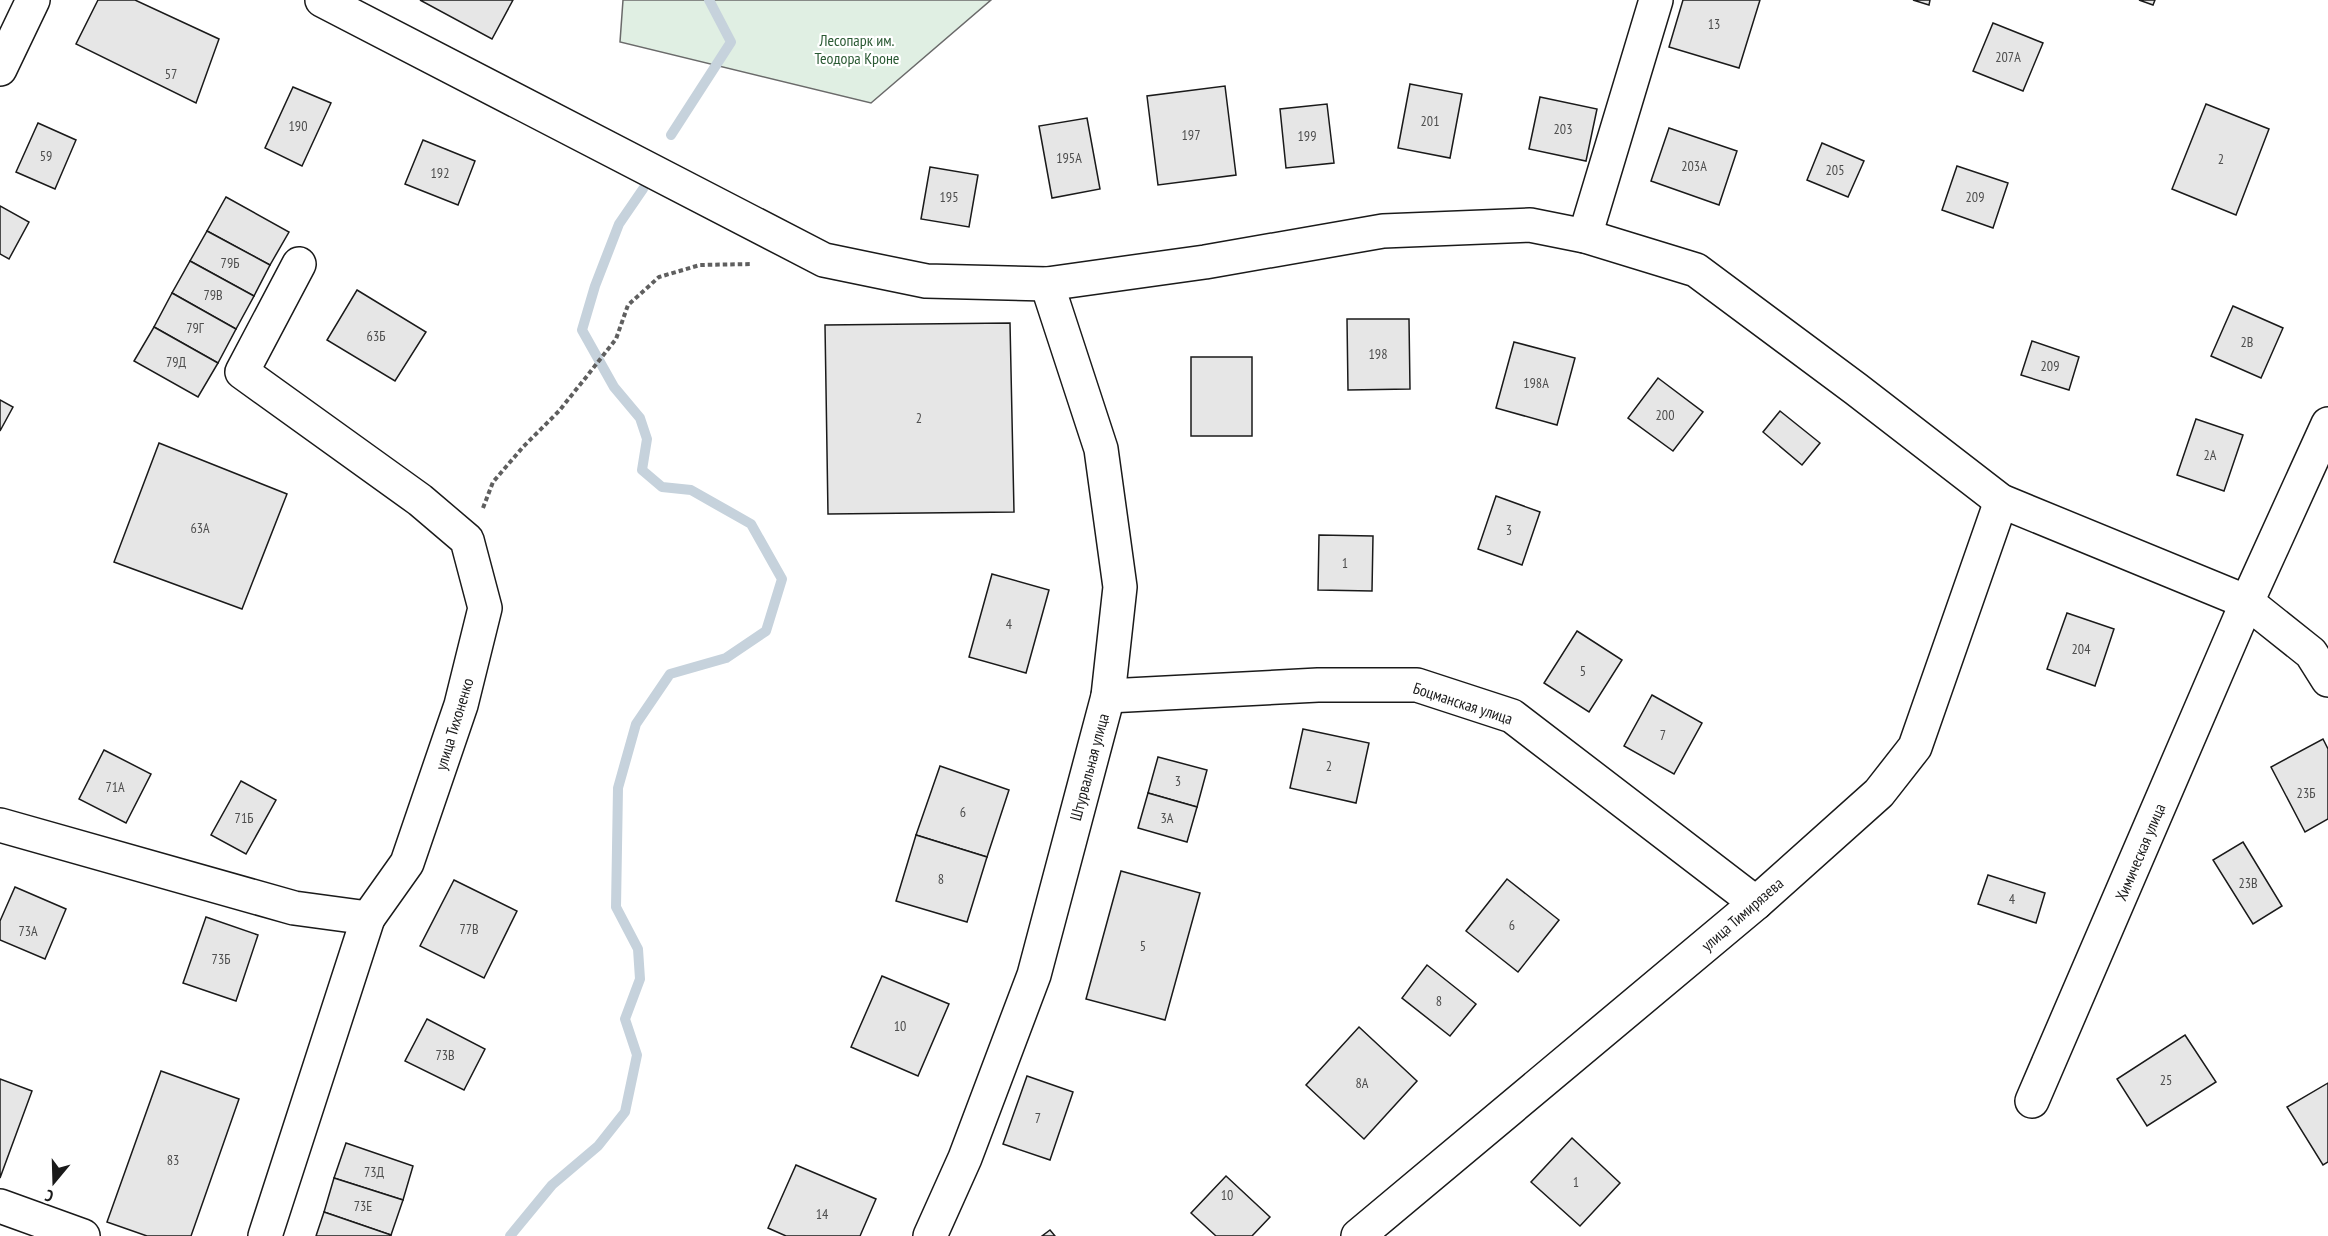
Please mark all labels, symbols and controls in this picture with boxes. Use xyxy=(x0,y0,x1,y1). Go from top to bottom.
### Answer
house number: 13 xyxy=(1708,15,1720,33)
park label: Лесопарк им. Теодора Кроне xyxy=(815,30,899,68)
house number: 207А xyxy=(1995,48,2021,66)
house number: 57 xyxy=(165,65,177,83)
house number: 201 xyxy=(1421,112,1439,130)
house number: 190 xyxy=(289,117,307,135)
house number: 203 xyxy=(1554,120,1572,138)
house number: 197 xyxy=(1182,126,1200,144)
house number: 199 xyxy=(1298,127,1316,145)
house number: 59 xyxy=(40,147,52,165)
house number: 195А xyxy=(1056,149,1082,167)
house number: 2 xyxy=(2218,150,2224,168)
house number: 203А xyxy=(1681,157,1707,175)
house number: 205 xyxy=(1826,161,1844,179)
house number: 192 xyxy=(431,164,449,182)
house number: 195 xyxy=(940,188,958,206)
house number: 209 xyxy=(1966,188,1984,206)
house number: 79Б xyxy=(221,254,239,272)
house number: 79В xyxy=(203,286,223,304)
house number: 79Г xyxy=(186,319,205,337)
house number: 63Б xyxy=(367,327,385,345)
house number: 2В xyxy=(2241,333,2253,351)
house number: 198 xyxy=(1369,345,1387,363)
house number: 79Д xyxy=(166,353,186,371)
house number: 209 xyxy=(2041,357,2059,375)
house number: 198А xyxy=(1523,374,1549,392)
house number: 200 xyxy=(1656,406,1674,424)
house number: 2 xyxy=(916,409,922,427)
house number: 2А xyxy=(2204,446,2217,464)
house number: 63А xyxy=(190,519,210,537)
house number: 3 xyxy=(1506,521,1512,539)
house number: 1 xyxy=(1342,554,1348,572)
house number: 4 xyxy=(1006,615,1013,633)
house number: 204 xyxy=(2072,640,2091,658)
house number: 5 xyxy=(1580,662,1586,680)
street label: улица Тихоненко xyxy=(431,675,478,772)
street label: Боцманская улица xyxy=(1411,678,1515,728)
street label: Штурвальная улица xyxy=(1065,711,1113,823)
house number: 7 xyxy=(1660,726,1666,744)
house number: 2 xyxy=(1326,757,1332,775)
house number: 3 xyxy=(1175,772,1181,790)
house number: 71А xyxy=(105,778,125,796)
house number: 23Б xyxy=(2297,784,2315,802)
street label: Химическая улица xyxy=(2111,800,2169,904)
house number: 6 xyxy=(960,803,966,821)
house number: 71Б xyxy=(235,809,253,827)
house number: 3А xyxy=(1161,809,1174,827)
house number: 8 xyxy=(938,870,944,888)
street label: улица Тимирязева xyxy=(1697,873,1787,955)
house number: 23В xyxy=(2238,874,2258,892)
house number: 4 xyxy=(2009,890,2016,908)
house number: 6 xyxy=(1509,916,1515,934)
house number: 77В xyxy=(459,920,479,938)
house number: 73А xyxy=(18,922,38,940)
house number: 5 xyxy=(1140,937,1146,955)
house number: 73Б xyxy=(212,950,230,968)
house number: 8 xyxy=(1436,992,1442,1010)
house number: 10 xyxy=(894,1017,906,1035)
house number: 73В xyxy=(435,1046,455,1064)
house number: 25 xyxy=(2160,1071,2172,1089)
house number: 8А xyxy=(1356,1074,1369,1092)
house number: 7 xyxy=(1035,1109,1041,1127)
house number: 83 xyxy=(167,1151,179,1169)
north arrow xyxy=(24,1152,84,1212)
house number: 73Д xyxy=(364,1163,384,1181)
house number: 1 xyxy=(1573,1173,1579,1191)
text: С xyxy=(42,1185,56,1207)
house number: 10 xyxy=(1221,1186,1233,1204)
house number: 73Е xyxy=(354,1197,372,1215)
house number: 14 xyxy=(816,1205,829,1223)

